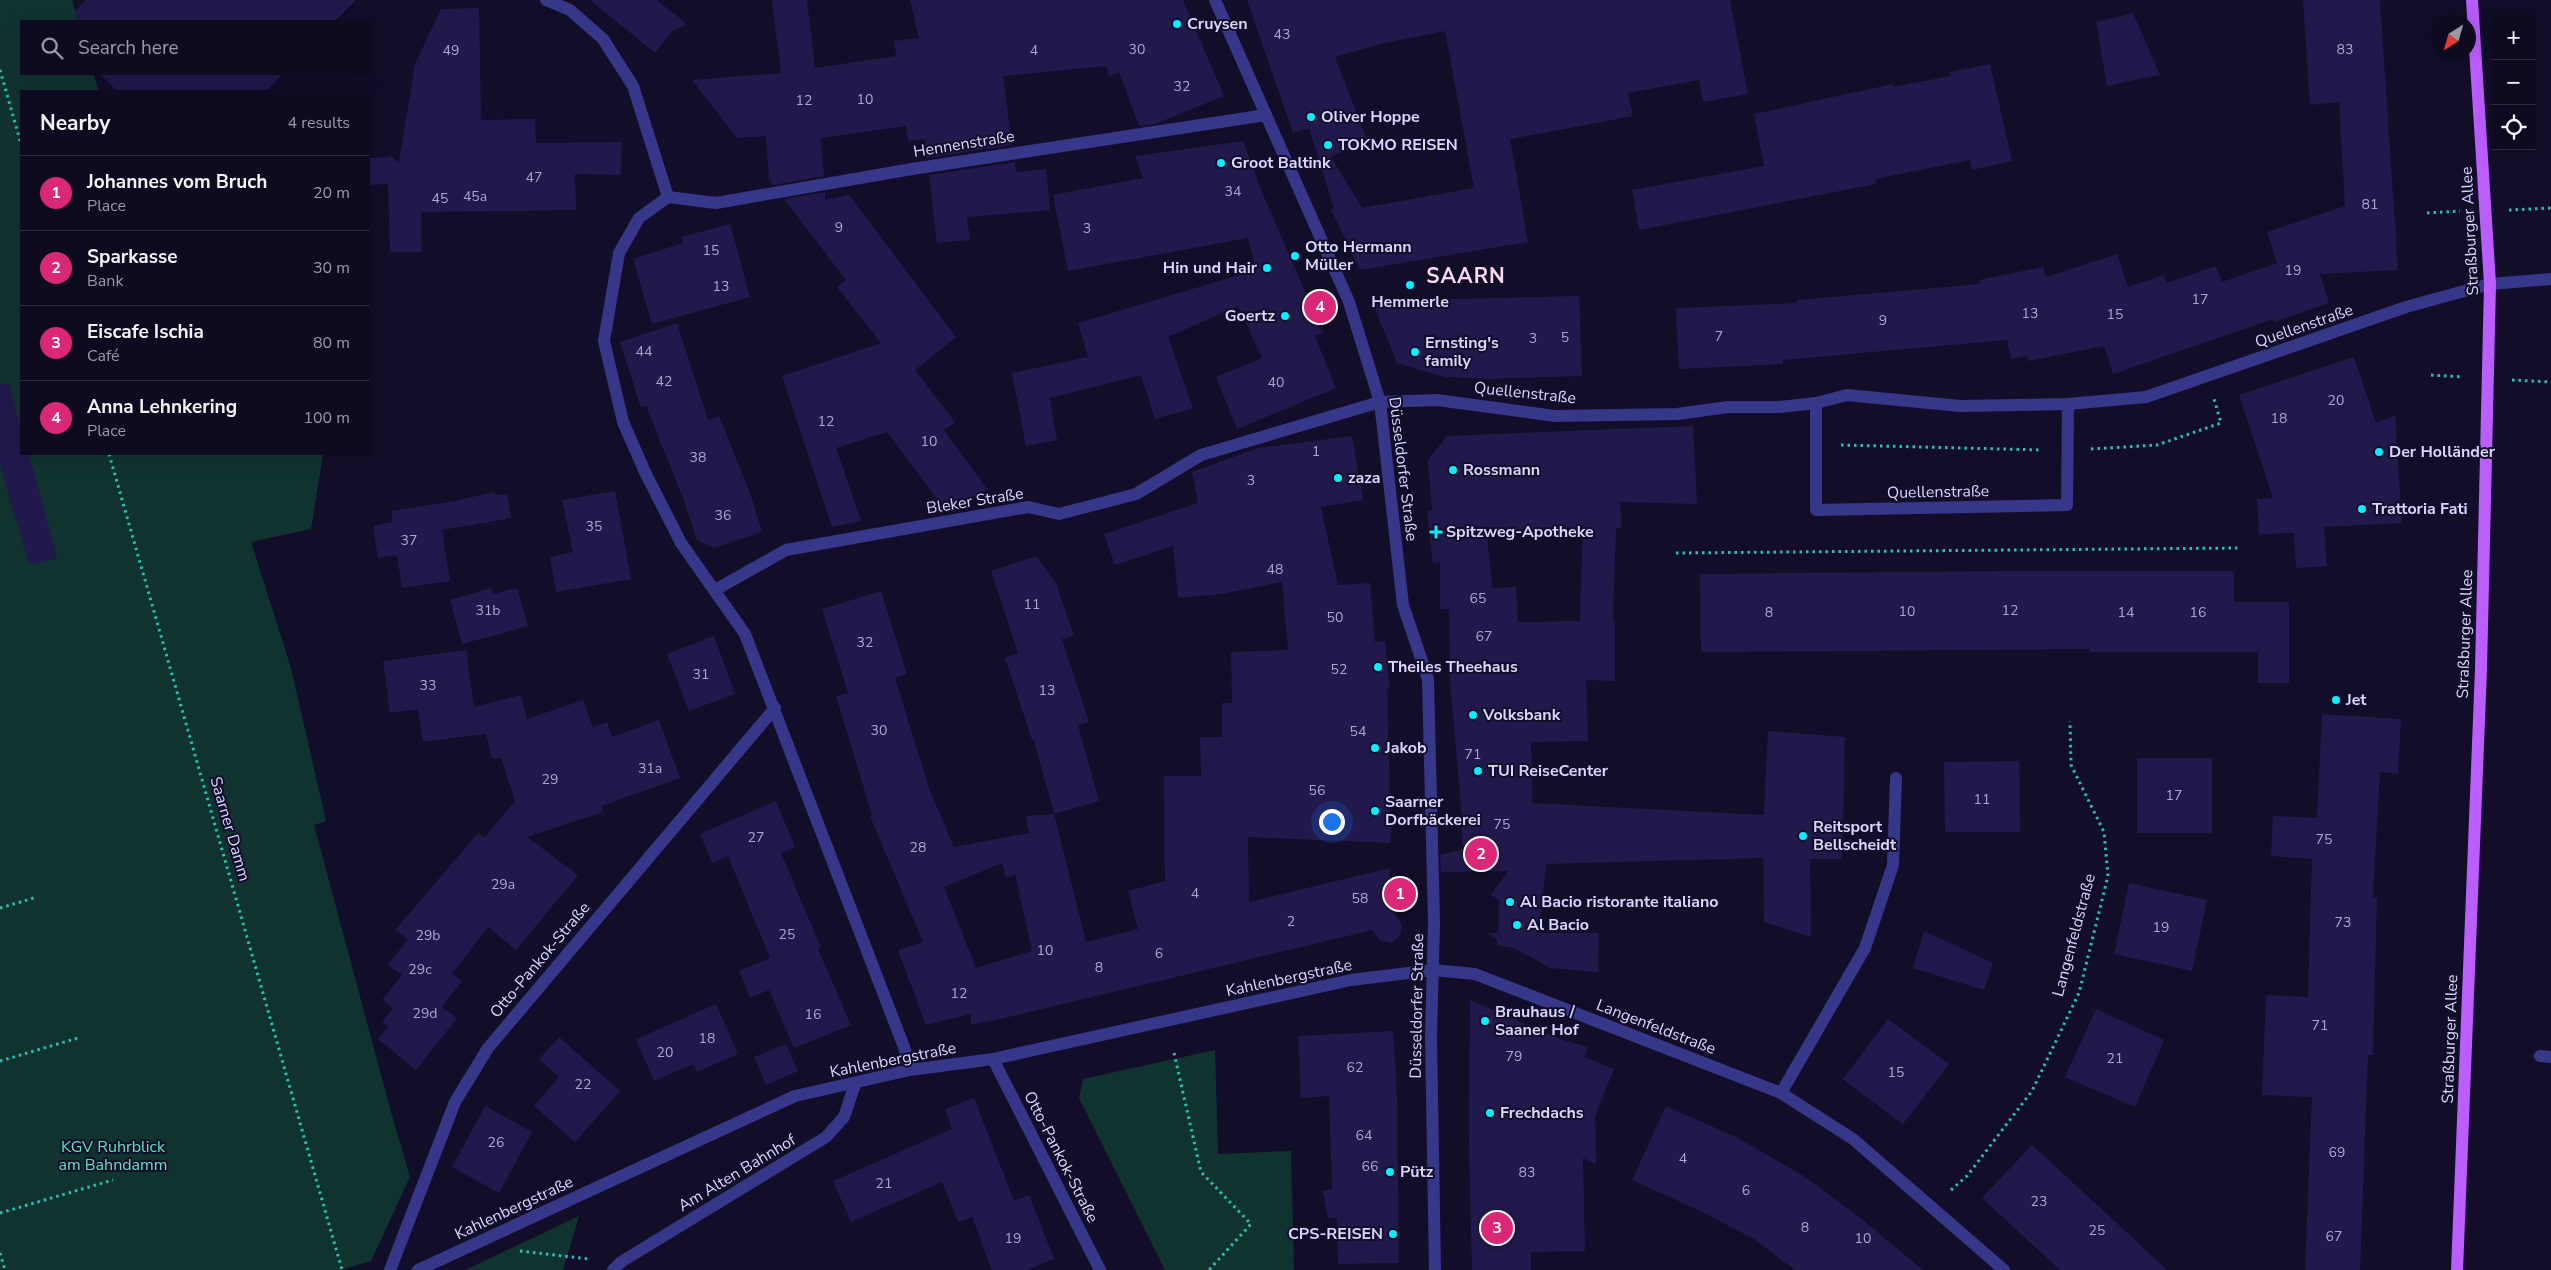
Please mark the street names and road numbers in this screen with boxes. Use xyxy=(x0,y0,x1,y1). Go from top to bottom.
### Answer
street label: Hennenstraße xyxy=(912,125,1016,163)
street label: Straßburger Allee xyxy=(2456,166,2484,296)
street label: Quellenstraße xyxy=(2252,299,2356,353)
street label: Quellenstraße xyxy=(1473,377,1577,409)
street label: Düsseldorfer Straße xyxy=(1383,396,1423,542)
street label: Quellenstraße xyxy=(1887,480,1989,504)
street label: Bleker Straße xyxy=(925,482,1025,520)
street label: Straßburger Allee xyxy=(2452,569,2478,699)
street label: Saarner Damm xyxy=(205,774,255,884)
street label: Langenfeldstraße xyxy=(2047,871,2101,999)
street label: Otto-Pankok-Straße xyxy=(485,897,595,1023)
street label: Düsseldorfer Straße xyxy=(1405,933,1429,1079)
street label: Kahlenbergstraße xyxy=(1224,954,1354,1002)
street label: Straßburger Allee xyxy=(2437,974,2463,1104)
street label: Langenfeldstraße xyxy=(1593,994,1719,1060)
street label: Kahlenbergstraße xyxy=(828,1037,958,1083)
street label: Otto-Pankok-Straße xyxy=(1018,1087,1104,1227)
street label: Am Alten Bahnhof xyxy=(674,1129,801,1217)
street label: Kahlenbergstraße xyxy=(451,1171,577,1245)

